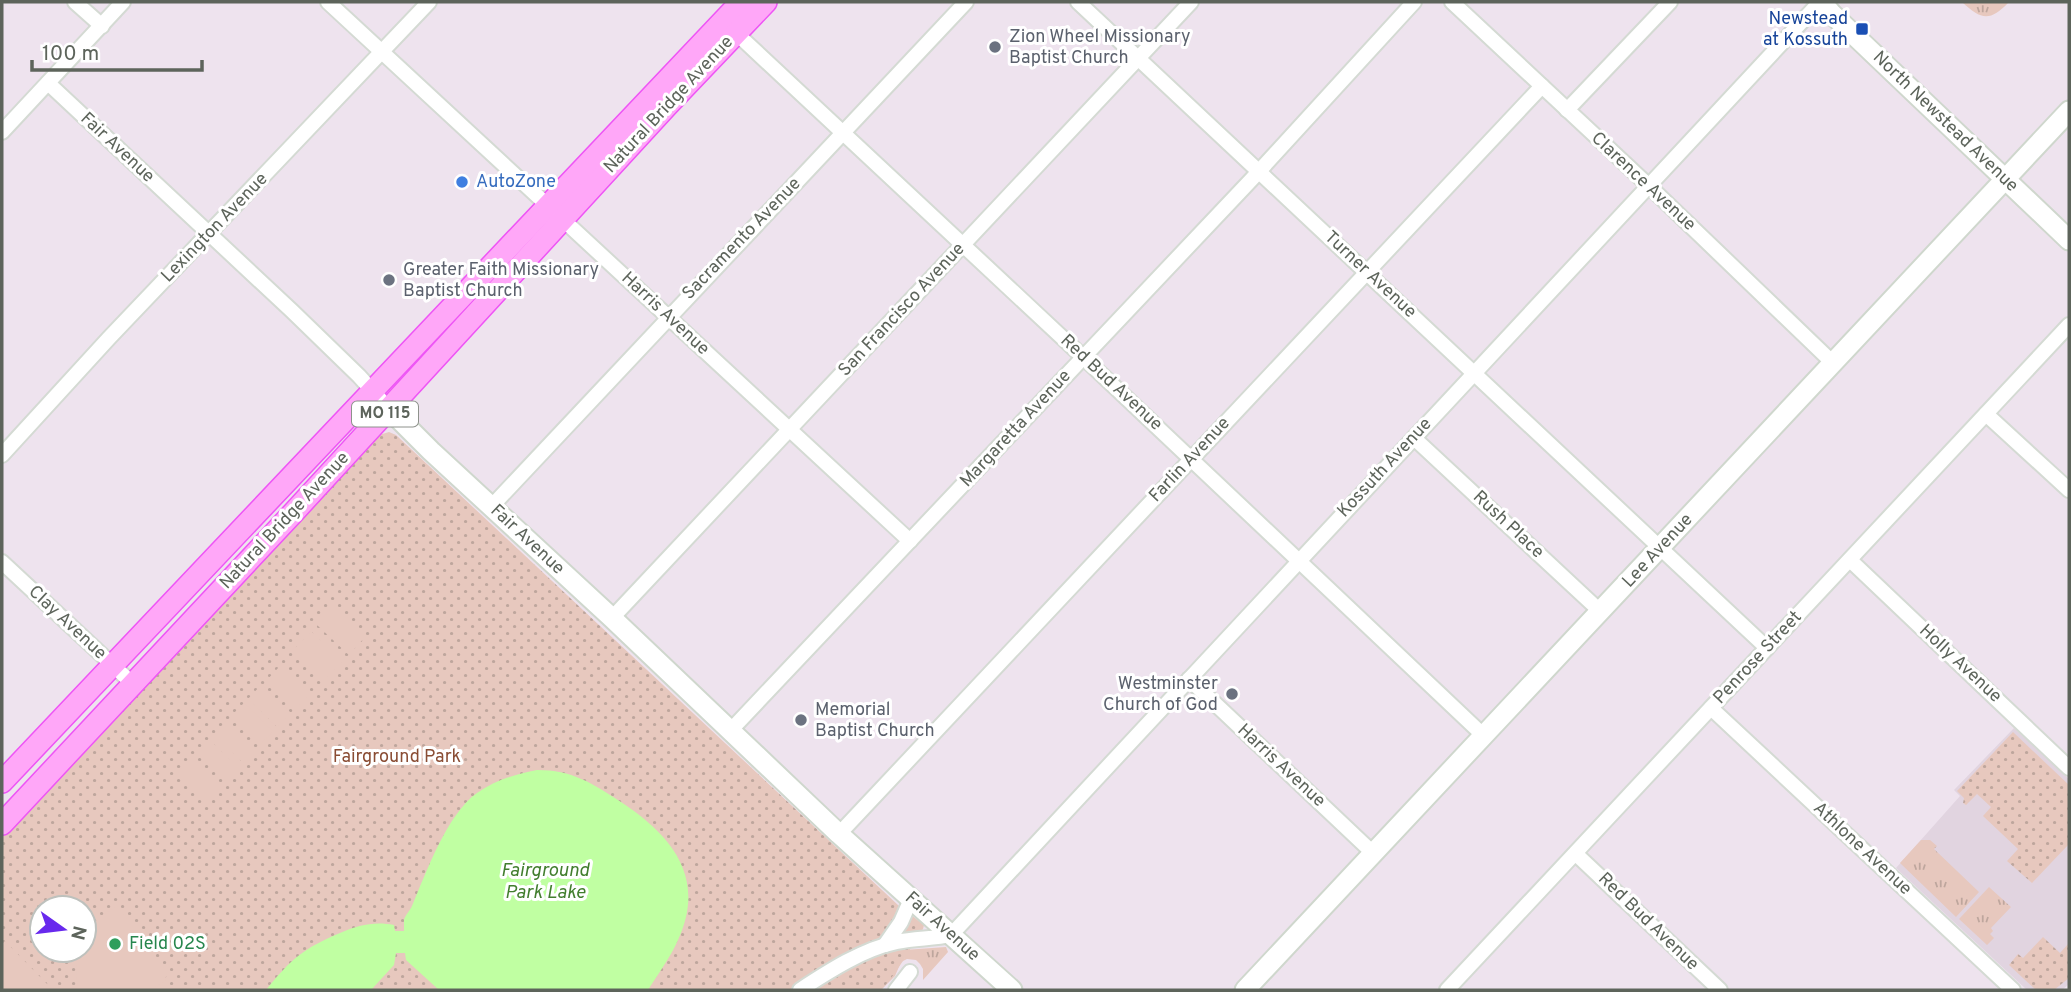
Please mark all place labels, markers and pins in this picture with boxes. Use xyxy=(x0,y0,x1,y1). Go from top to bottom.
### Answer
place label: Newstead at Kossuth xyxy=(1763,8,1848,52)
marker: Newstead at Kossuth xyxy=(1854,21,1870,37)
place label: Zion Wheel Missionary Baptist Church xyxy=(1009,26,1190,70)
marker: Zion Wheel Missionary Baptist Church xyxy=(987,39,1003,55)
place label: AutoZone xyxy=(476,171,556,194)
marker: AutoZone xyxy=(454,174,470,190)
place label: Greater Faith Missionary Baptist Church xyxy=(403,259,599,303)
marker: Greater Faith Missionary Baptist Church xyxy=(381,272,397,288)
place label: Westminster Church of God xyxy=(1103,673,1218,717)
marker: Westminster Church of God xyxy=(1224,686,1240,702)
place label: Memorial Baptist Church xyxy=(815,699,935,743)
marker: Memorial Baptist Church xyxy=(793,712,809,728)
place label: Field 02S xyxy=(129,933,206,956)
marker: Field 02S xyxy=(107,936,123,952)

